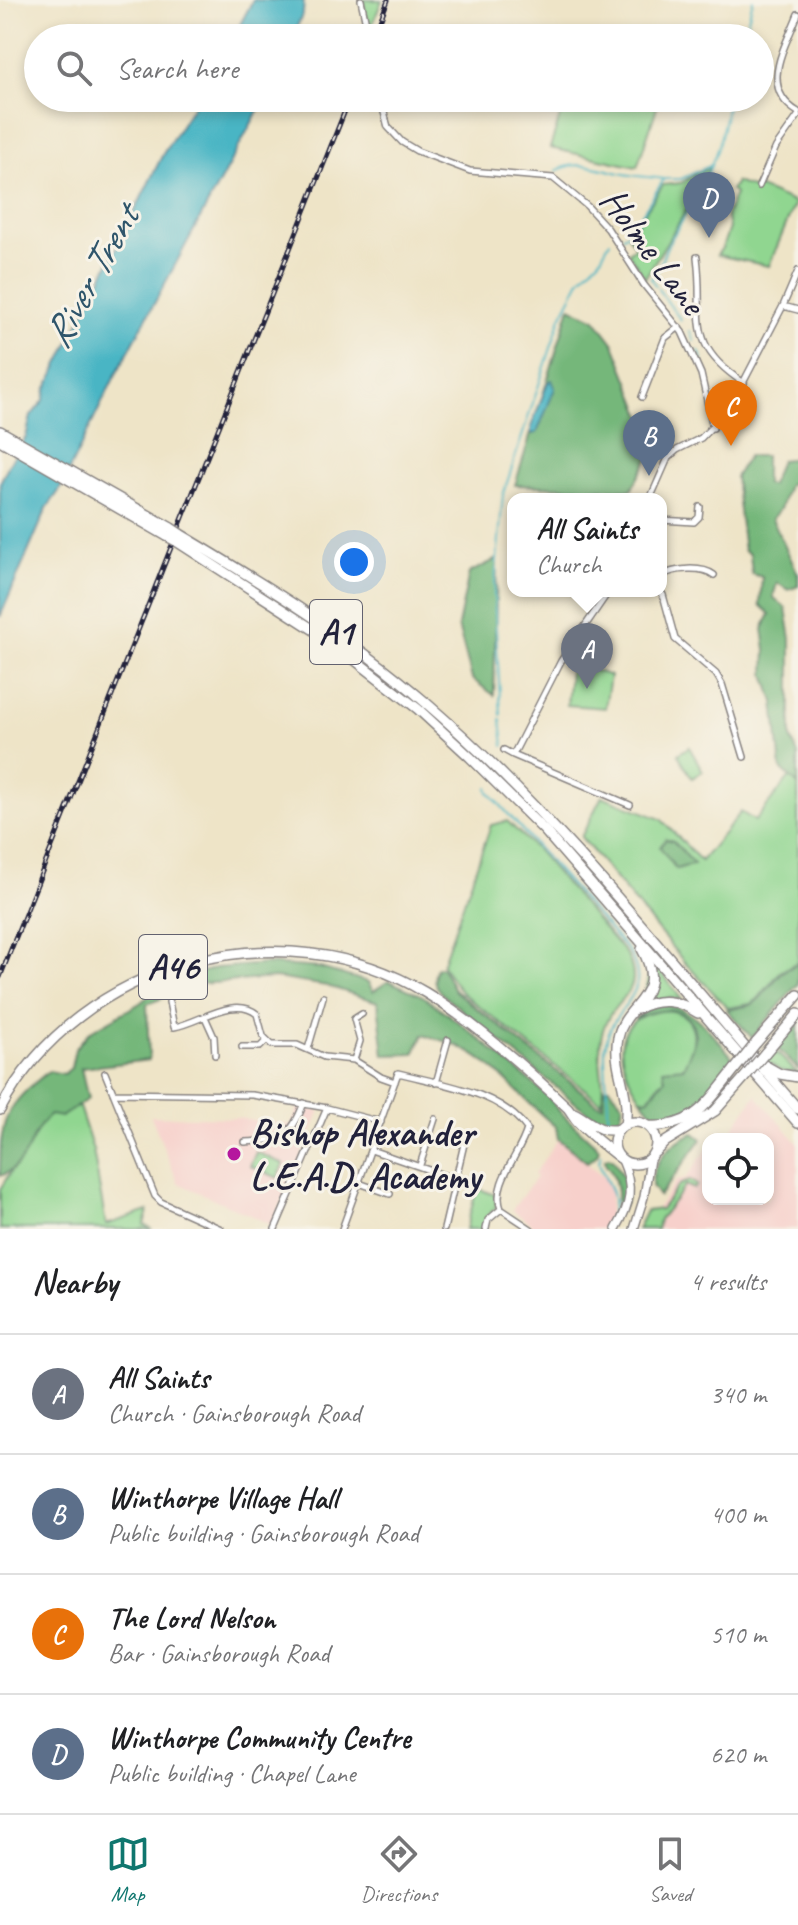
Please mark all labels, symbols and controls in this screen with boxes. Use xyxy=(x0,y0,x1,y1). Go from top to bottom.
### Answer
search box xyxy=(24,24,774,112)
icon: search xyxy=(52,46,96,90)
text: Search here xyxy=(116,49,238,87)
pin: D xyxy=(683,172,735,238)
street label: Holme Lane xyxy=(590,178,718,326)
water label: River Trent xyxy=(32,191,154,356)
pin: C xyxy=(705,380,757,446)
pin: B xyxy=(623,410,675,476)
popup xyxy=(507,493,667,597)
text: All Saints xyxy=(536,510,638,548)
your location xyxy=(334,542,374,582)
text: Church xyxy=(536,548,601,581)
road number: A1 xyxy=(310,600,362,664)
pin: A xyxy=(561,623,613,689)
road number: A46 xyxy=(139,935,207,999)
place label: Bishop Alexander L.E.A.D. Academy xyxy=(250,1109,484,1200)
map controls xyxy=(702,1133,774,1205)
button: locate xyxy=(702,1133,774,1205)
marker: Bishop Alexander L.E.A.D. Academy xyxy=(225,1145,243,1163)
text: Nearby xyxy=(32,1260,118,1303)
text: 4 results xyxy=(690,1265,766,1298)
text: All Saints xyxy=(108,1359,209,1397)
text: A xyxy=(51,1378,65,1411)
text: 340 m xyxy=(710,1378,766,1411)
text: Church · Gainsborough Road xyxy=(108,1397,360,1430)
text: Winthorpe Village Hall xyxy=(108,1479,337,1517)
text: B xyxy=(51,1498,65,1531)
text: 400 m xyxy=(710,1498,766,1531)
text: Public building · Gainsborough Road xyxy=(108,1517,419,1550)
text: The Lord Nelson xyxy=(108,1599,275,1637)
text: C xyxy=(52,1618,64,1651)
text: 510 m xyxy=(710,1618,766,1651)
text: Bar · Gainsborough Road xyxy=(108,1637,330,1670)
text: Winthorpe Community Centre xyxy=(108,1719,411,1757)
text: D xyxy=(50,1738,66,1771)
text: 620 m xyxy=(710,1738,766,1771)
text: Public building · Chapel Lane xyxy=(108,1757,355,1790)
tab: Map xyxy=(106,1832,150,1908)
tab: Directions xyxy=(361,1832,437,1908)
tab: Saved xyxy=(648,1832,692,1908)

